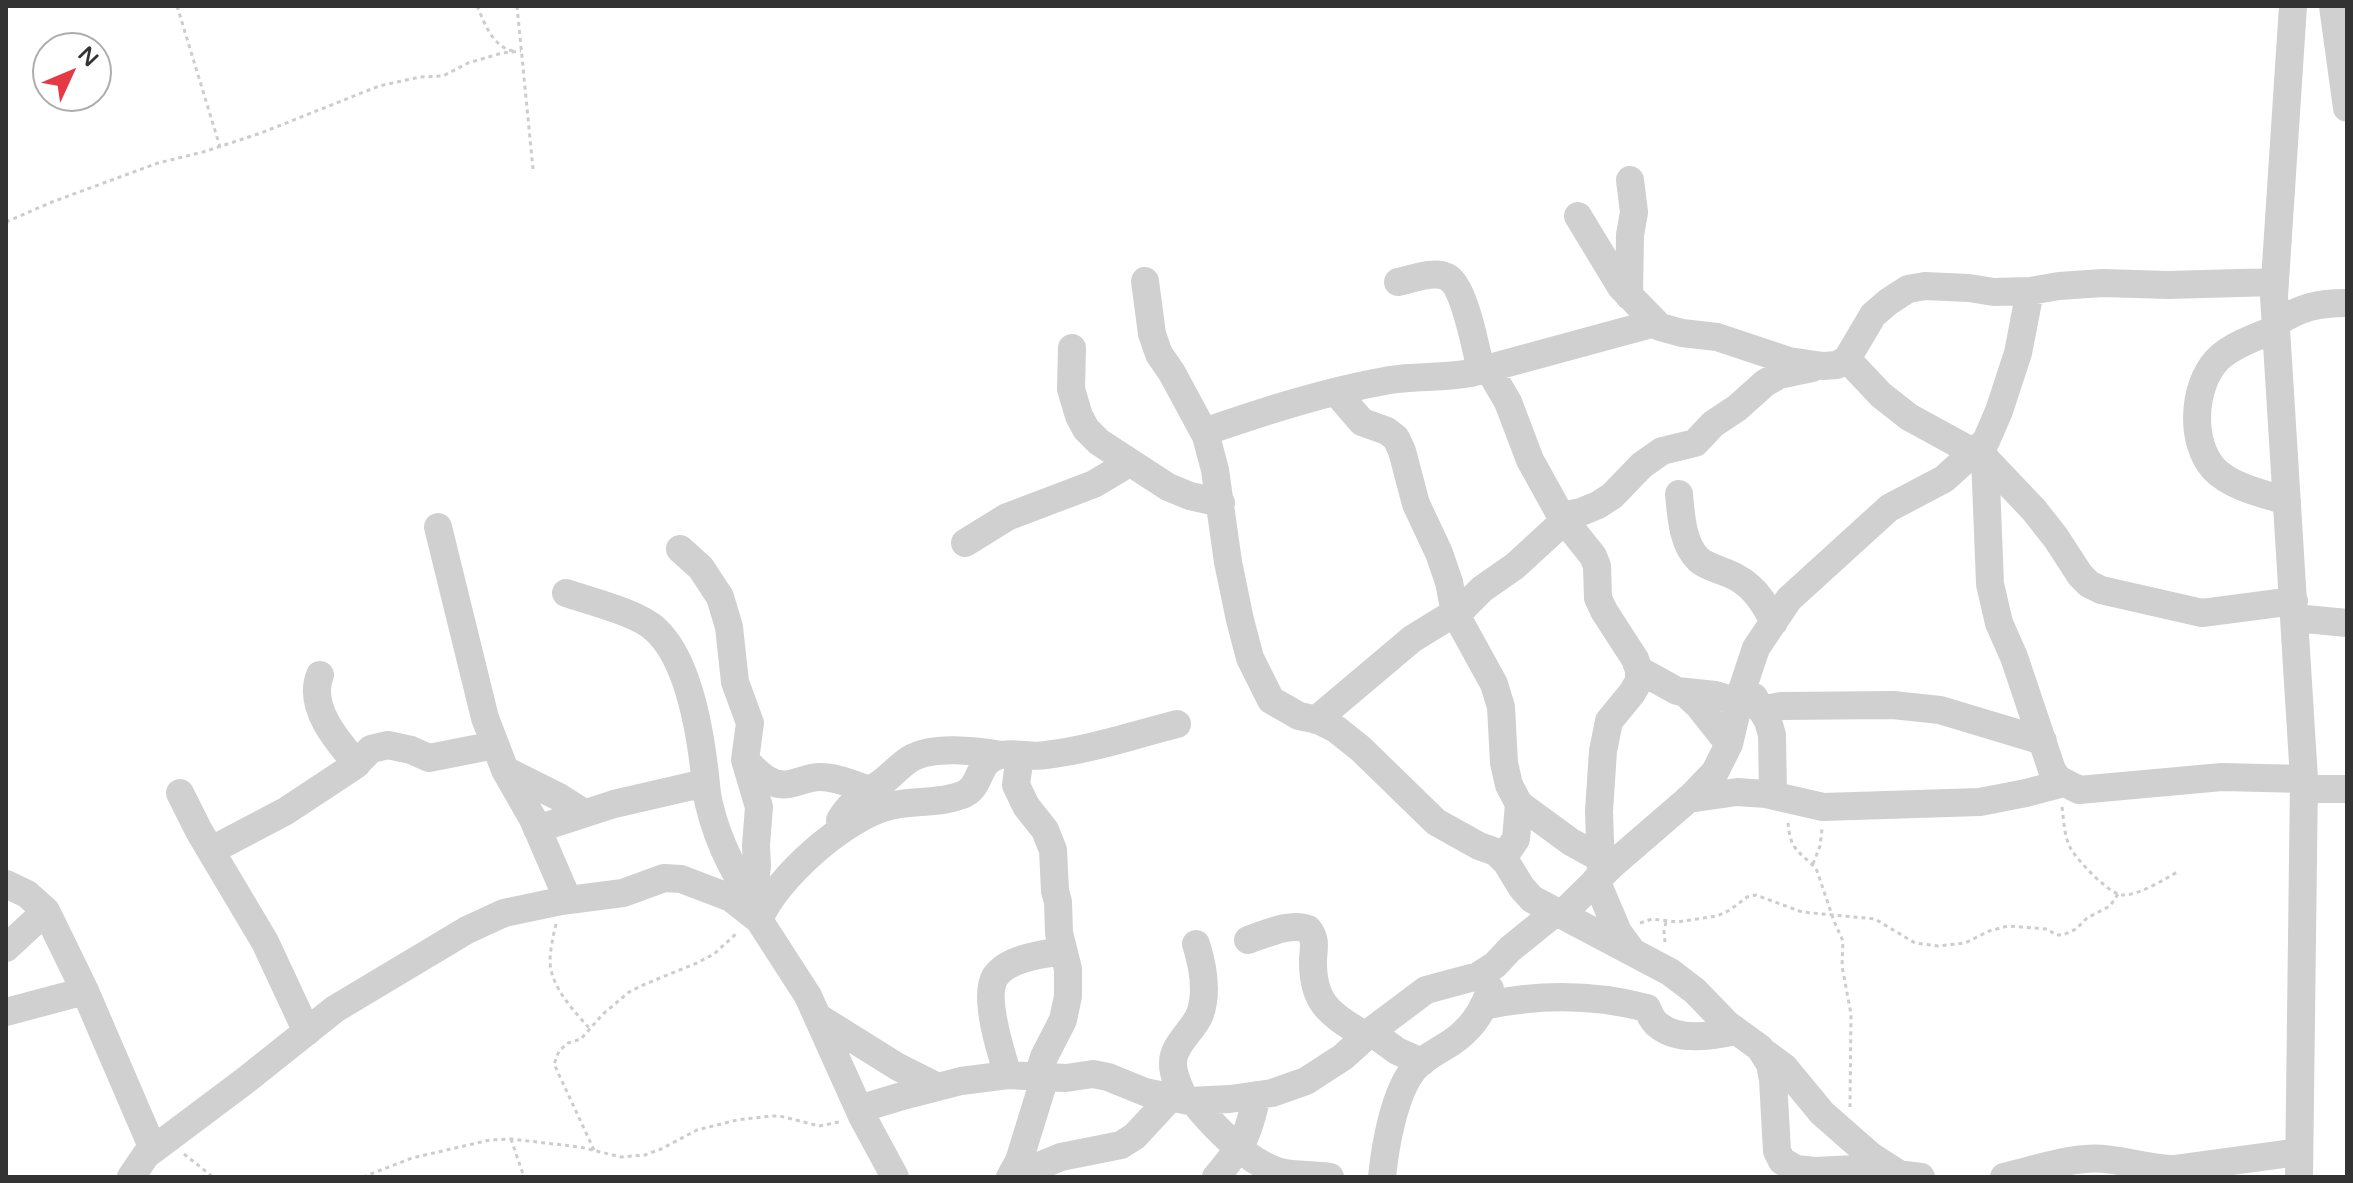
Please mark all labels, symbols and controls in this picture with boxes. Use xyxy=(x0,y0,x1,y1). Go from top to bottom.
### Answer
north arrow xyxy=(32,32,112,112)
text: N xyxy=(72,41,103,72)

